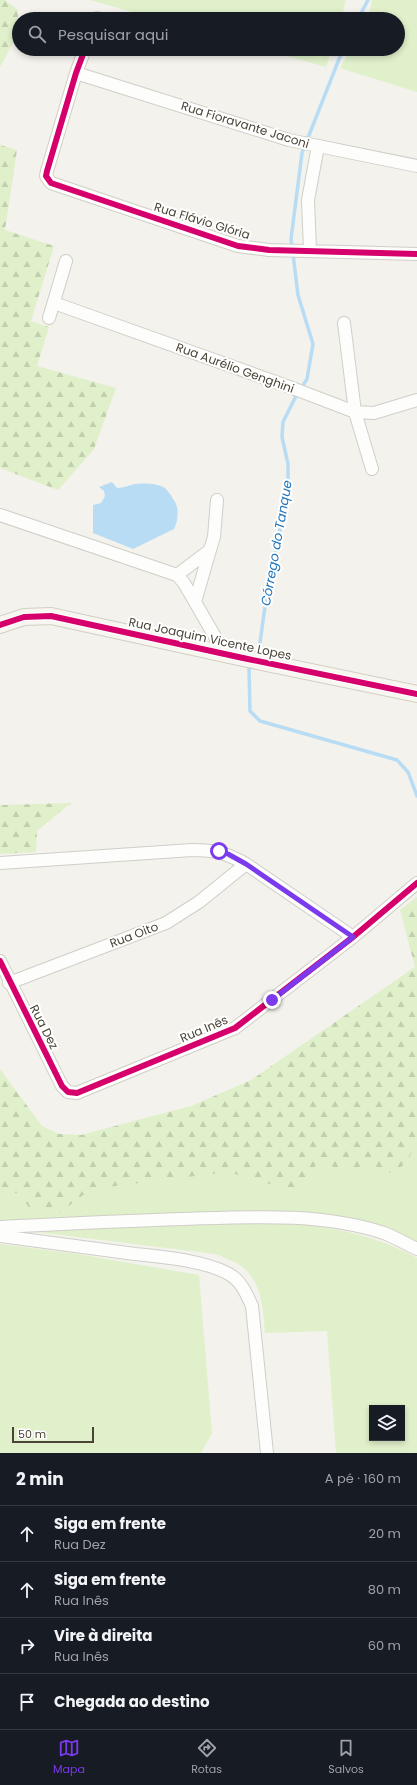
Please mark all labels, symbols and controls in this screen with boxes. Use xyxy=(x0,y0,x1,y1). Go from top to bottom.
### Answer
search box xyxy=(12,12,405,56)
icon: search xyxy=(26,23,48,45)
text: Pesquisar aqui xyxy=(58,24,168,45)
street label: Rua Fioravante Jaconi xyxy=(179,97,311,152)
street label: Rua Flávio Glória xyxy=(152,198,252,243)
street label: Rua Aurélio Genghini xyxy=(174,338,297,397)
water label: Córrego do Tanque xyxy=(256,479,297,607)
street label: Rua Joaquim Vicente Lopes xyxy=(127,613,293,664)
route start xyxy=(210,842,228,860)
street label: Rua Oito xyxy=(107,917,161,952)
route end xyxy=(263,991,281,1009)
street label: Rua Dez xyxy=(26,1002,63,1052)
street label: Rua Inês xyxy=(177,1011,230,1046)
map controls xyxy=(369,1405,405,1441)
button: layers xyxy=(369,1405,405,1441)
scale bar xyxy=(12,1425,94,1444)
text: 50 m xyxy=(18,1426,46,1442)
text: 2 min xyxy=(16,1467,64,1491)
text: A pé · 160 m xyxy=(325,1469,401,1488)
text: Siga em frente xyxy=(54,1513,166,1534)
icon: ahead xyxy=(16,1523,38,1545)
text: 20 m xyxy=(368,1524,401,1543)
text: Rua Dez xyxy=(54,1535,106,1554)
text: Siga em frente xyxy=(54,1569,166,1590)
icon: ahead xyxy=(16,1579,38,1601)
text: 80 m xyxy=(368,1580,401,1599)
text: Rua Inês xyxy=(54,1591,109,1610)
text: Vire à direita xyxy=(54,1625,153,1646)
icon: right xyxy=(16,1635,38,1657)
text: 60 m xyxy=(368,1636,401,1655)
text: Rua Inês xyxy=(54,1647,109,1666)
icon: arrive xyxy=(16,1691,38,1713)
text: Chegada ao destino xyxy=(54,1691,210,1712)
tab: Mapa xyxy=(53,1737,85,1778)
tab: Rotas xyxy=(191,1737,222,1778)
tab: Salvos xyxy=(328,1737,364,1778)

